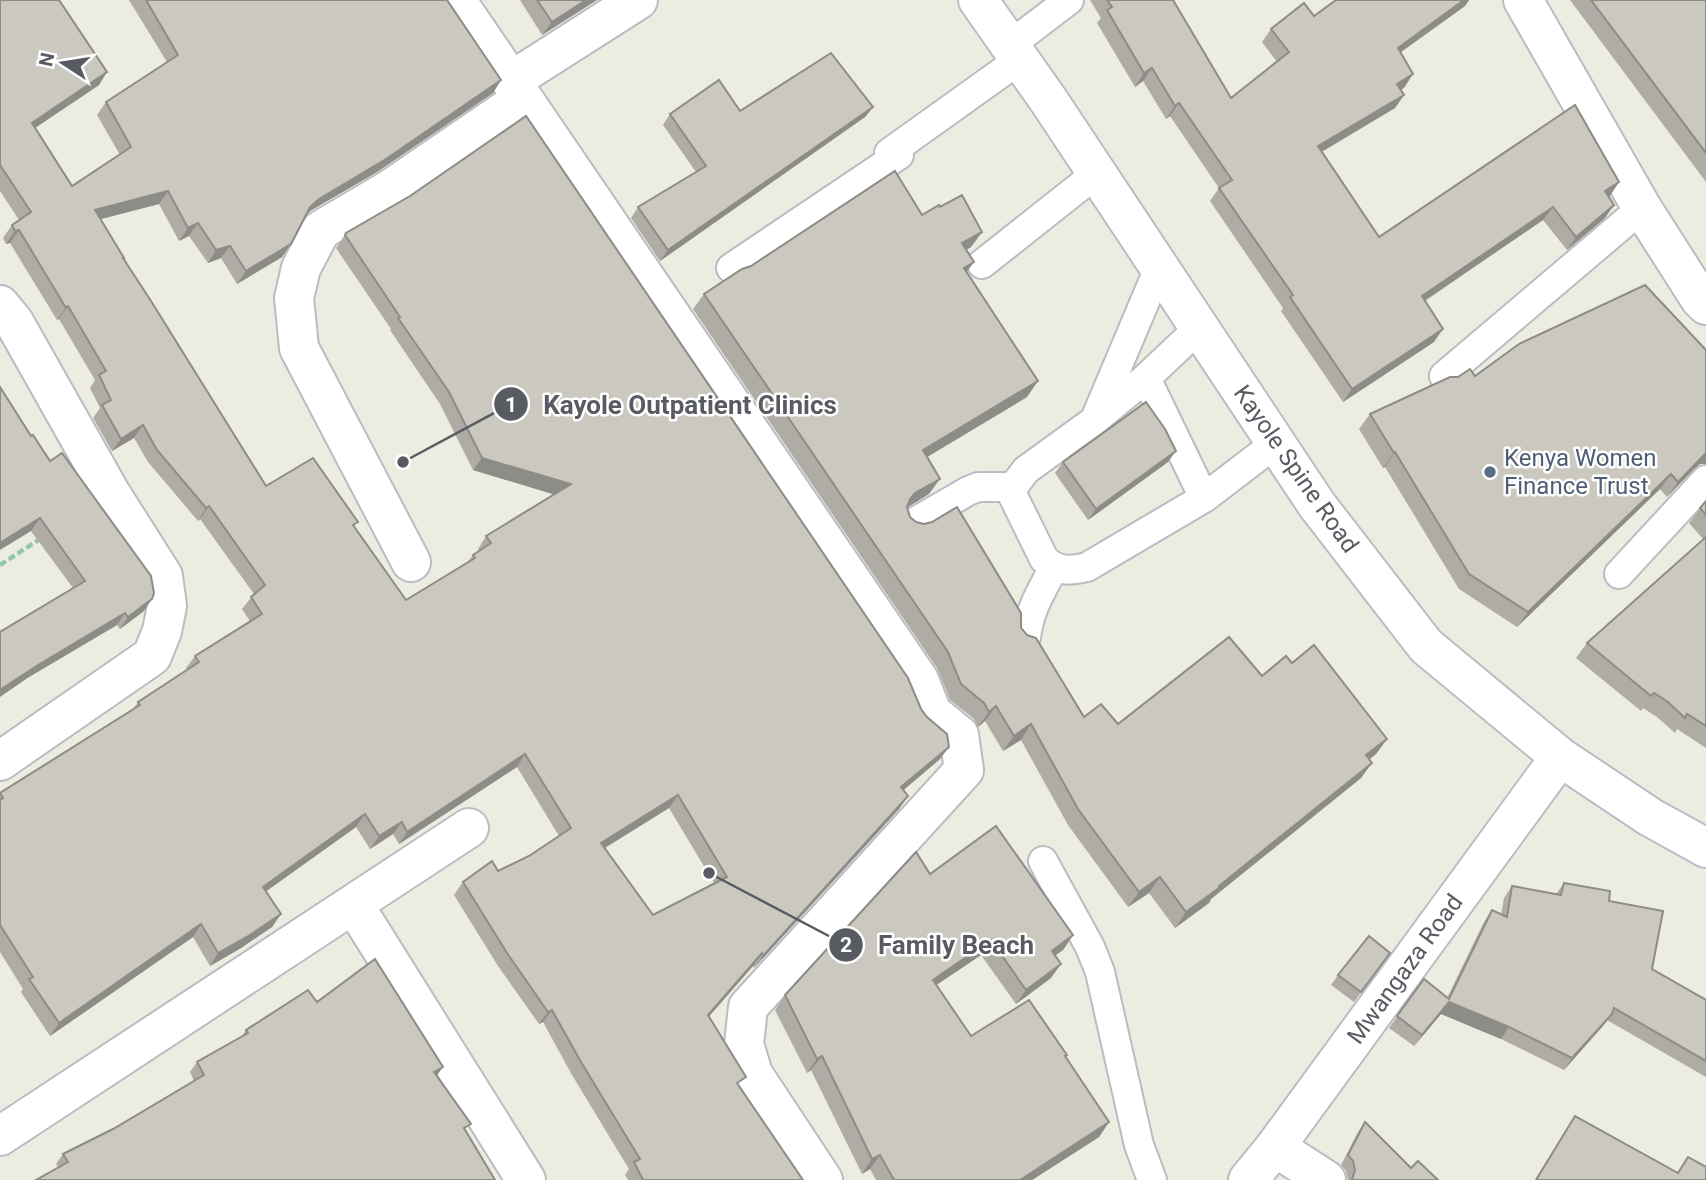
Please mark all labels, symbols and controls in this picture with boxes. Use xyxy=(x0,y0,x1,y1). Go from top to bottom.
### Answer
north arrow xyxy=(28,28,98,98)
text: N xyxy=(34,51,60,69)
street label: Kayole Spine Road xyxy=(1228,380,1364,558)
callout: Kayole Outpatient Clinics xyxy=(494,381,851,428)
text: Kayole Outpatient Clinics xyxy=(543,390,837,420)
text: 1 xyxy=(505,393,517,417)
place label: Kenya Women Finance Trust xyxy=(1504,444,1657,500)
marker: Kenya Women Finance Trust xyxy=(1482,464,1498,480)
street label: Mwangaza Road xyxy=(1341,889,1469,1049)
callout: Family Beach xyxy=(828,921,1048,968)
text: Family Beach xyxy=(878,930,1034,960)
text: 2 xyxy=(840,933,852,957)

